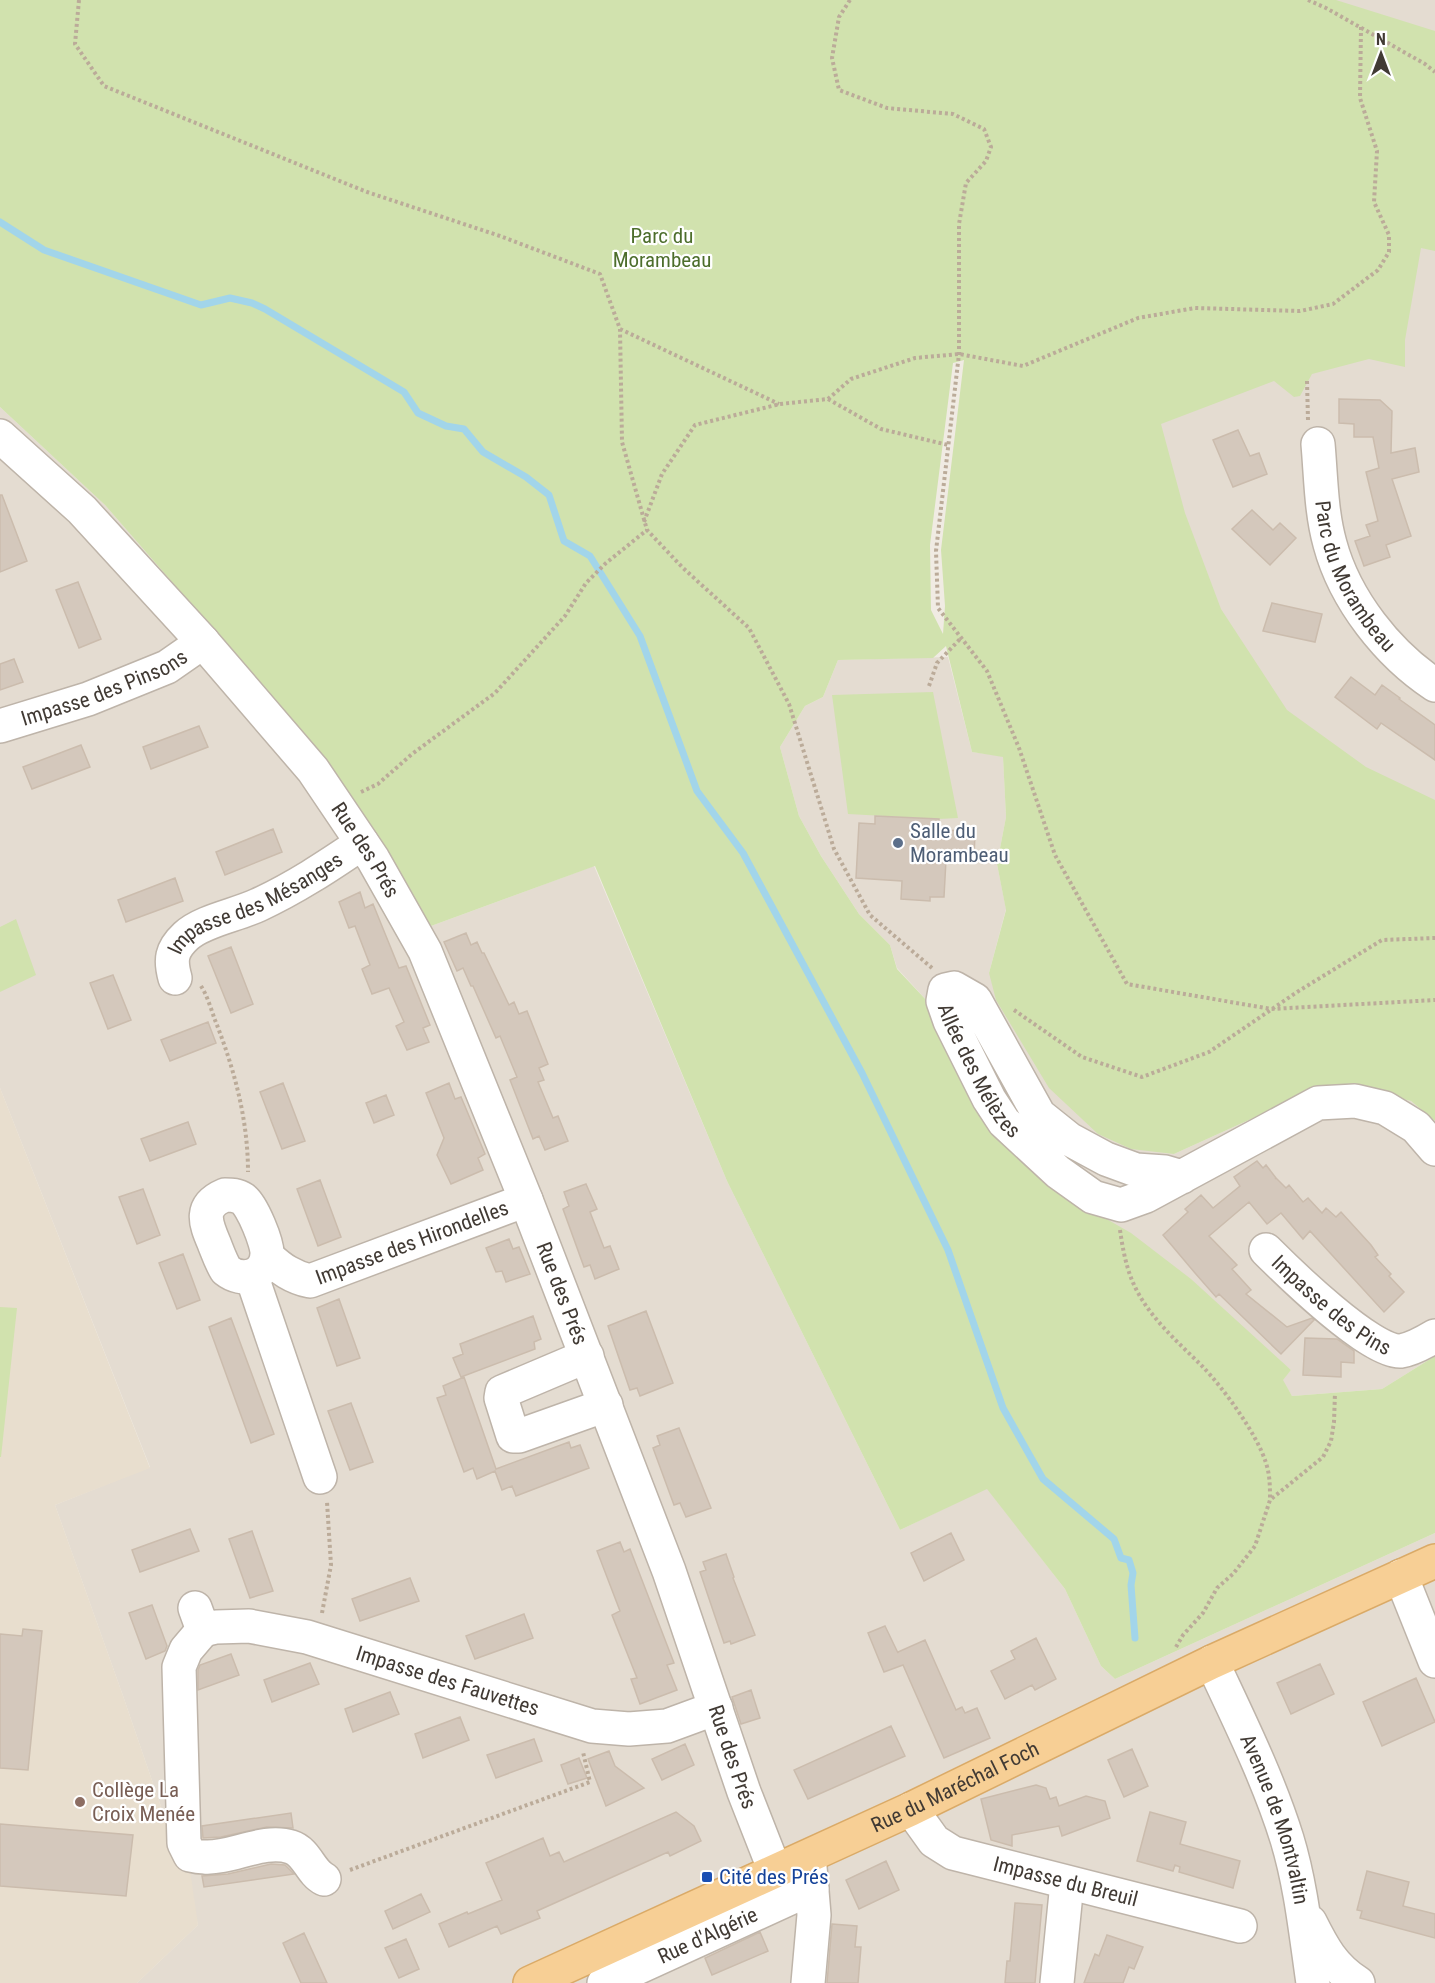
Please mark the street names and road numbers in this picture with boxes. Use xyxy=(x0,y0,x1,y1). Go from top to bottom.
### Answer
street label: Parc du Morambeau xyxy=(1310,499,1400,657)
street label: Impasse des Pinsons xyxy=(18,645,192,731)
street label: Rue des Prés xyxy=(326,798,404,902)
street label: Impasse des Mésanges xyxy=(163,847,347,958)
street label: Allée des Mélèzes xyxy=(933,1000,1025,1143)
street label: Impasse des Hirondelles xyxy=(312,1196,512,1290)
street label: Rue des Prés xyxy=(531,1239,593,1348)
street label: Impasse des Pins xyxy=(1267,1250,1394,1360)
street label: Impasse des Fauvettes xyxy=(353,1641,542,1721)
street label: Rue des Prés xyxy=(703,1702,761,1812)
street label: Avenue de Montvaltin xyxy=(1235,1730,1313,1906)
street label: Rue du Maréchal Foch xyxy=(867,1736,1043,1838)
street label: Impasse du Breuil xyxy=(991,1852,1140,1912)
street label: Rue d'Algérie xyxy=(654,1902,762,1969)

